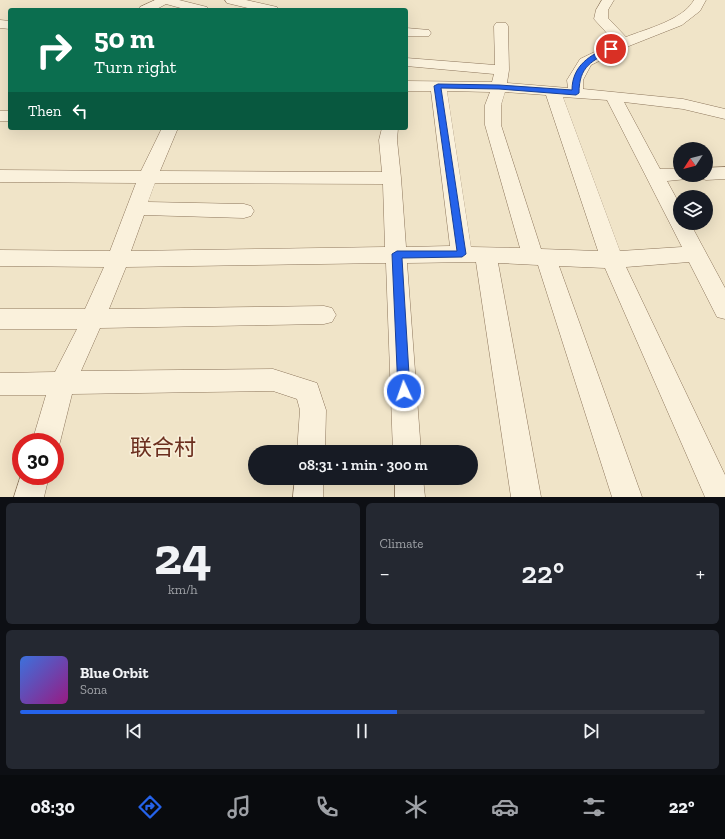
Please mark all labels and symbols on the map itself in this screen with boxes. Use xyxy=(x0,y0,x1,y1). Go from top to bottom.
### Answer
pin xyxy=(594,32,628,66)
north arrow xyxy=(673,142,713,182)
position arrow xyxy=(383,370,425,412)
speed limit sign: 30 xyxy=(12,433,64,485)
district label: 联合村 xyxy=(130,434,196,461)

